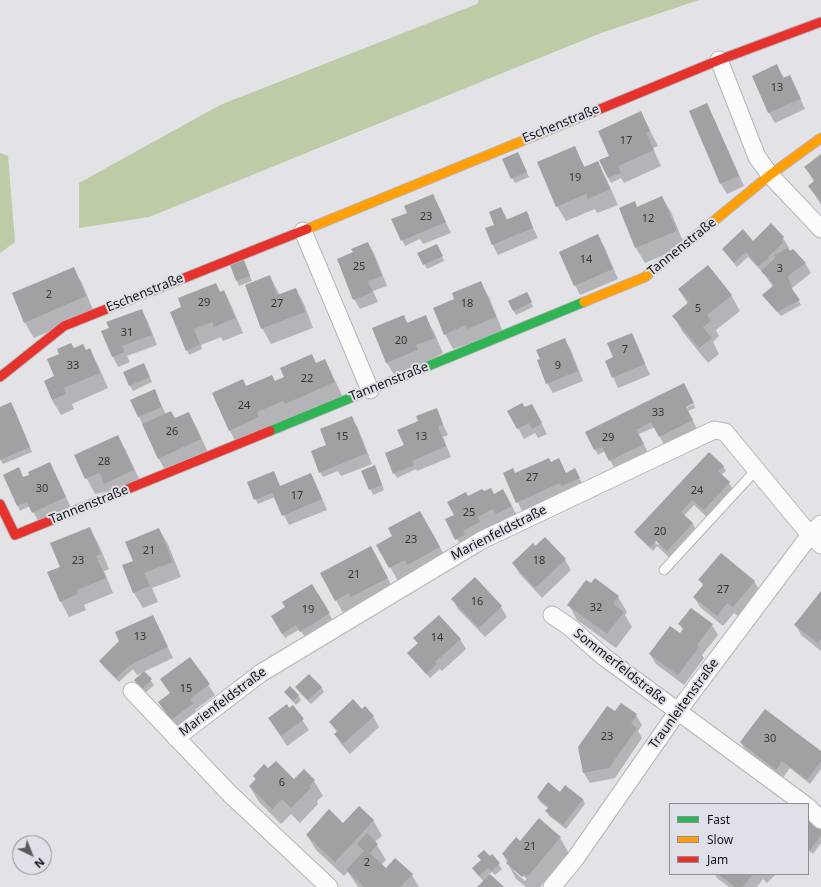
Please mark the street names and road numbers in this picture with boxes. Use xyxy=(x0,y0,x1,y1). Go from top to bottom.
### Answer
street label: Eschenstraße xyxy=(520,101,602,147)
street label: Tannenstraße xyxy=(645,215,719,279)
street label: Eschenstraße xyxy=(104,270,186,316)
street label: Tannenstraße xyxy=(347,359,431,405)
street label: Tannenstraße xyxy=(47,482,131,528)
street label: Marienfeldstraße xyxy=(449,502,549,564)
street label: Sommerfeldstraße xyxy=(570,626,670,708)
street label: Traunleitenstraße xyxy=(646,656,722,752)
street label: Marienfeldstraße xyxy=(176,664,270,740)

